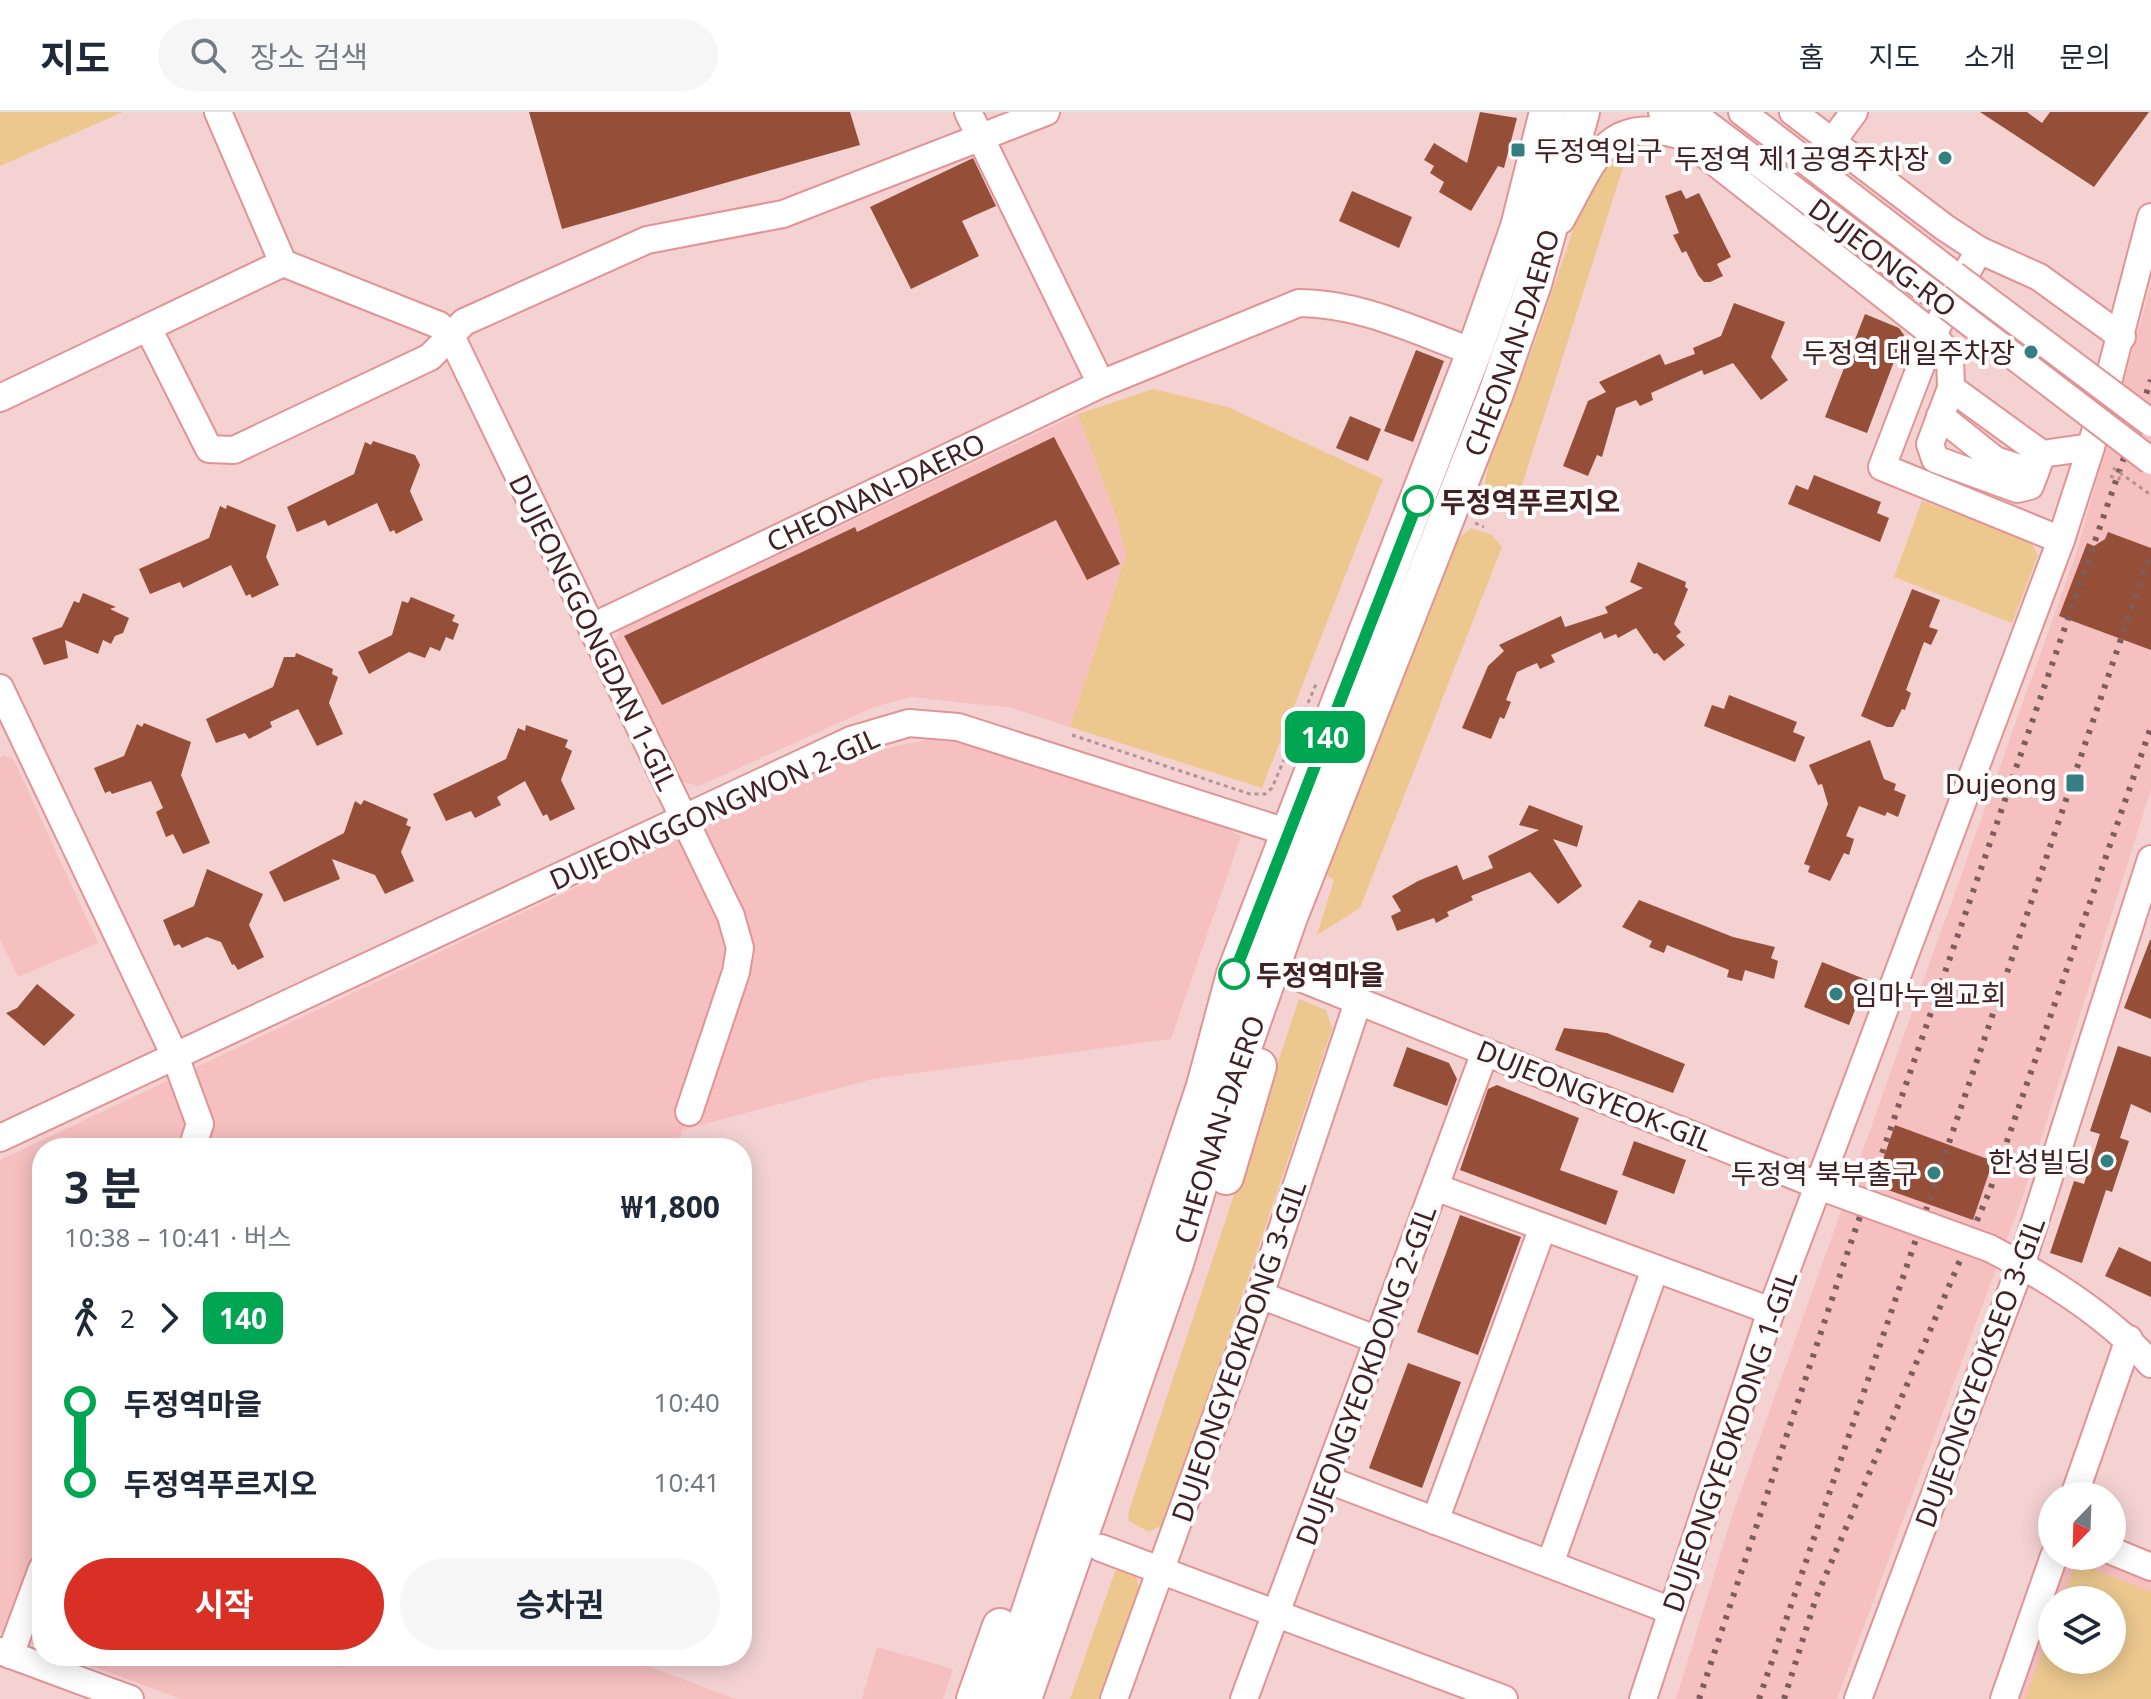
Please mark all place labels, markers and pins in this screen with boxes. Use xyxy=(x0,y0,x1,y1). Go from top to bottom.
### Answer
place label: 두정역입구 xyxy=(1534,131,1663,169)
place label: 두정역 제1공영주차장 xyxy=(1674,139,1929,177)
marker: 두정역입구 xyxy=(1509,141,1527,159)
marker: 두정역 제1공영주차장 xyxy=(1936,149,1954,167)
place label: 두정역 대일주차장 xyxy=(1802,333,2015,371)
marker: 두정역 대일주차장 xyxy=(2022,343,2040,361)
place label: 두정역푸르지오 xyxy=(1440,482,1620,520)
marker: 두정역푸르지오 xyxy=(1403,486,1433,516)
place label: Dujeong xyxy=(1945,764,2057,802)
marker: Dujeong xyxy=(2064,772,2086,794)
place label: 두정역마을 xyxy=(1256,955,1385,993)
marker: 두정역마을 xyxy=(1219,959,1249,989)
place label: 임마누엘교회 xyxy=(1852,975,2007,1013)
marker: 임마누엘교회 xyxy=(1827,985,1845,1003)
place label: 한성빌딩 xyxy=(1988,1142,2091,1180)
marker: 한성빌딩 xyxy=(2098,1152,2116,1170)
place label: 두정역 북부출구 xyxy=(1730,1154,1918,1192)
marker: 두정역 북부출구 xyxy=(1925,1164,1943,1182)

